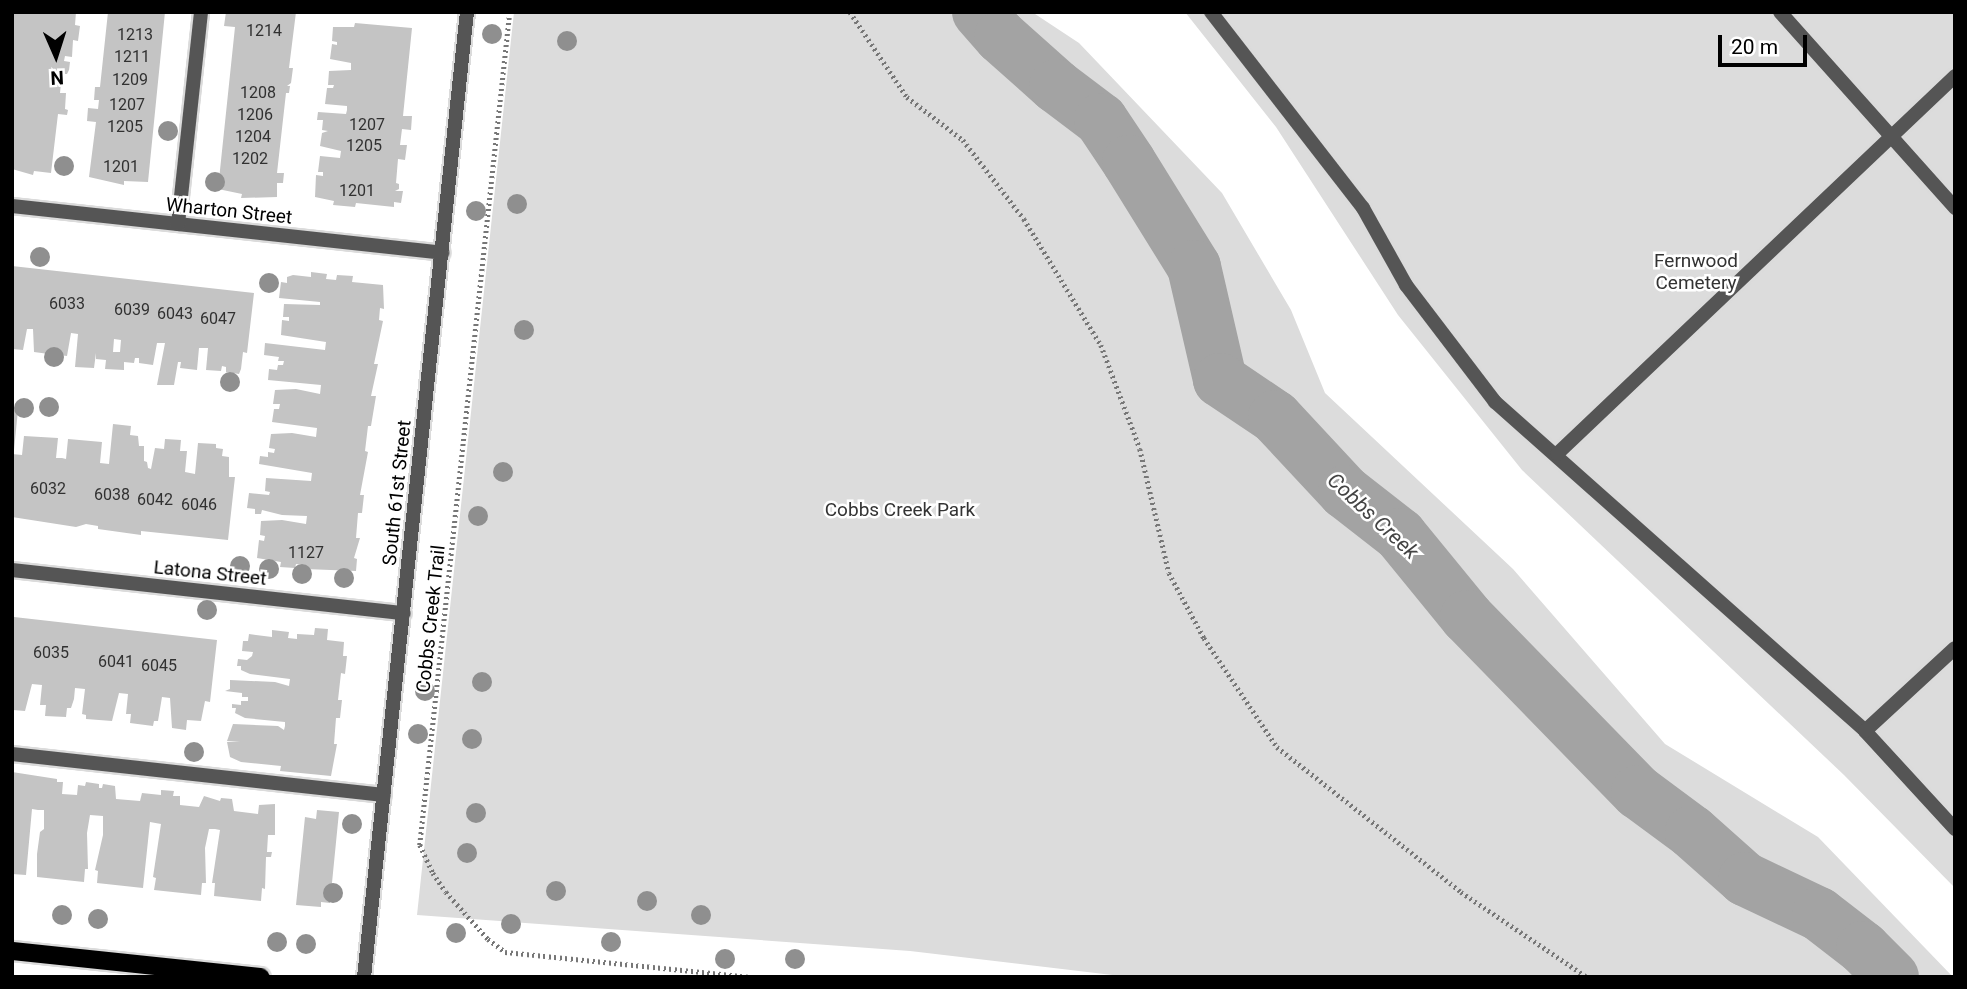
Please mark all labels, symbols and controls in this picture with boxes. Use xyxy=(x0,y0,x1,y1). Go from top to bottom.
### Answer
north arrow xyxy=(21,21,91,91)
house number: 1214 xyxy=(246,21,282,41)
scale bar xyxy=(1722,21,1811,65)
house number: 1213 xyxy=(117,25,153,45)
text: 20 m xyxy=(1731,35,1778,59)
house number: 1211 xyxy=(114,47,150,67)
text: N xyxy=(50,66,64,89)
house number: 1209 xyxy=(112,70,148,90)
house number: 1208 xyxy=(240,83,276,103)
house number: 1207 xyxy=(109,95,145,115)
house number: 1206 xyxy=(237,105,273,125)
house number: 1207 xyxy=(349,115,385,135)
house number: 1205 xyxy=(107,117,143,137)
house number: 1204 xyxy=(235,127,271,147)
house number: 1205 xyxy=(346,136,382,156)
house number: 1202 xyxy=(232,149,268,169)
house number: 1201 xyxy=(103,157,139,177)
house number: 1201 xyxy=(339,181,375,201)
street label: Wharton Street xyxy=(165,193,293,229)
park label: Fernwood Cemetery xyxy=(1654,250,1738,294)
house number: 6033 xyxy=(49,294,85,314)
house number: 6039 xyxy=(114,300,150,320)
house number: 6043 xyxy=(157,304,193,324)
house number: 6047 xyxy=(200,309,236,329)
street label: South 61st Street xyxy=(378,419,416,567)
water label: Cobbs Creek xyxy=(1322,467,1424,565)
house number: 6032 xyxy=(30,479,66,499)
house number: 6038 xyxy=(94,485,130,505)
house number: 6042 xyxy=(137,490,173,510)
house number: 6046 xyxy=(181,495,217,515)
park label: Cobbs Creek Park xyxy=(825,499,975,521)
house number: 1127 xyxy=(288,543,324,563)
street label: Cobbs Creek Trail xyxy=(412,544,450,694)
street label: Latona Street xyxy=(153,556,267,590)
house number: 6035 xyxy=(33,643,69,663)
house number: 6041 xyxy=(98,652,134,672)
house number: 6045 xyxy=(141,656,177,676)

